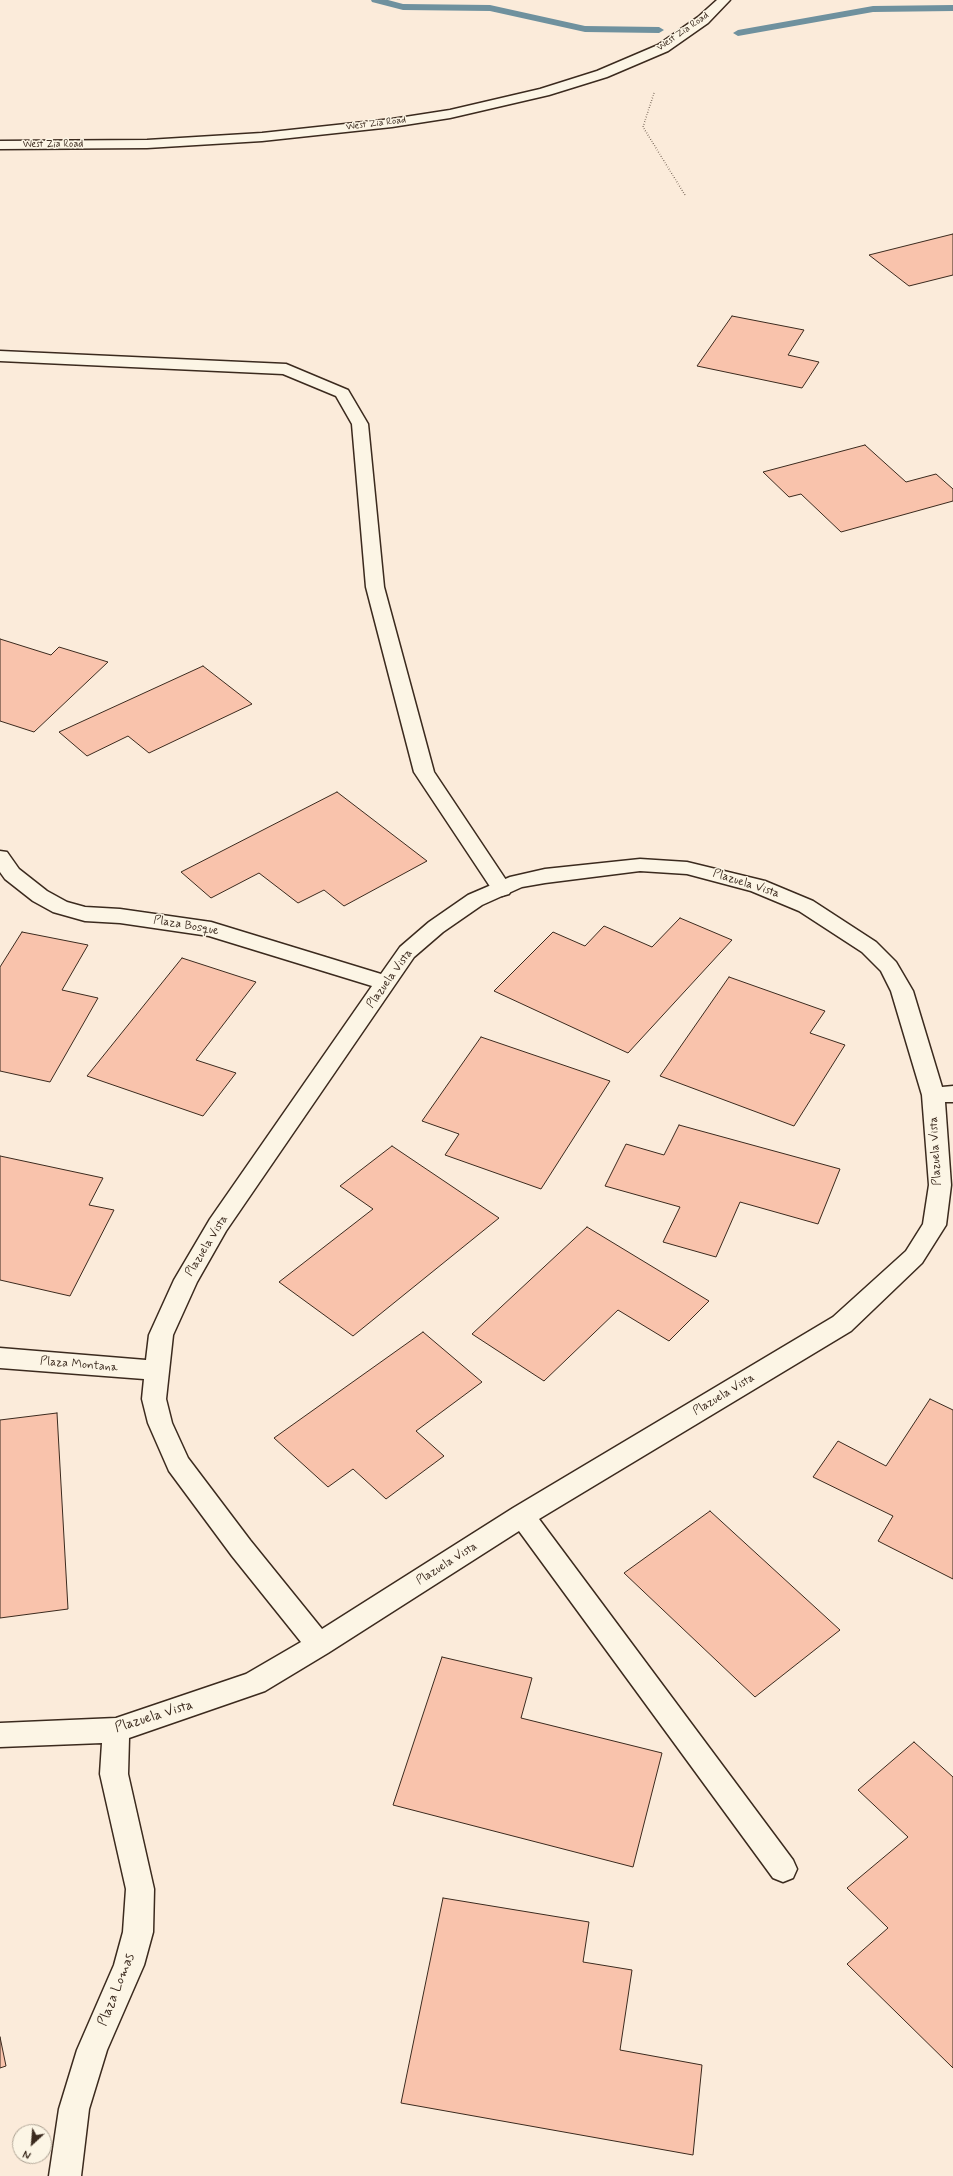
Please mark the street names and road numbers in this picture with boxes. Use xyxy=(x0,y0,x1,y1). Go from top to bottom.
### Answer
street label: West Zia Road xyxy=(655,10,711,54)
street label: West Zia Road xyxy=(345,114,407,134)
street label: West Zia Road xyxy=(23,139,83,151)
street label: Plazuela Vista xyxy=(711,866,781,902)
street label: Plaza Bosque xyxy=(152,913,220,939)
street label: Plazuela Vista xyxy=(364,947,416,1011)
street label: Plazuela Vista xyxy=(927,1116,945,1186)
street label: Plazuela Vista xyxy=(183,1213,231,1279)
street label: Plaza Montana xyxy=(39,1354,119,1376)
street label: Plazuela Vista xyxy=(691,1371,757,1419)
street label: Plazuela Vista xyxy=(414,1540,480,1588)
street label: Plazuela Vista xyxy=(113,1697,195,1737)
street label: Plaza Lomas xyxy=(95,1951,139,2029)

